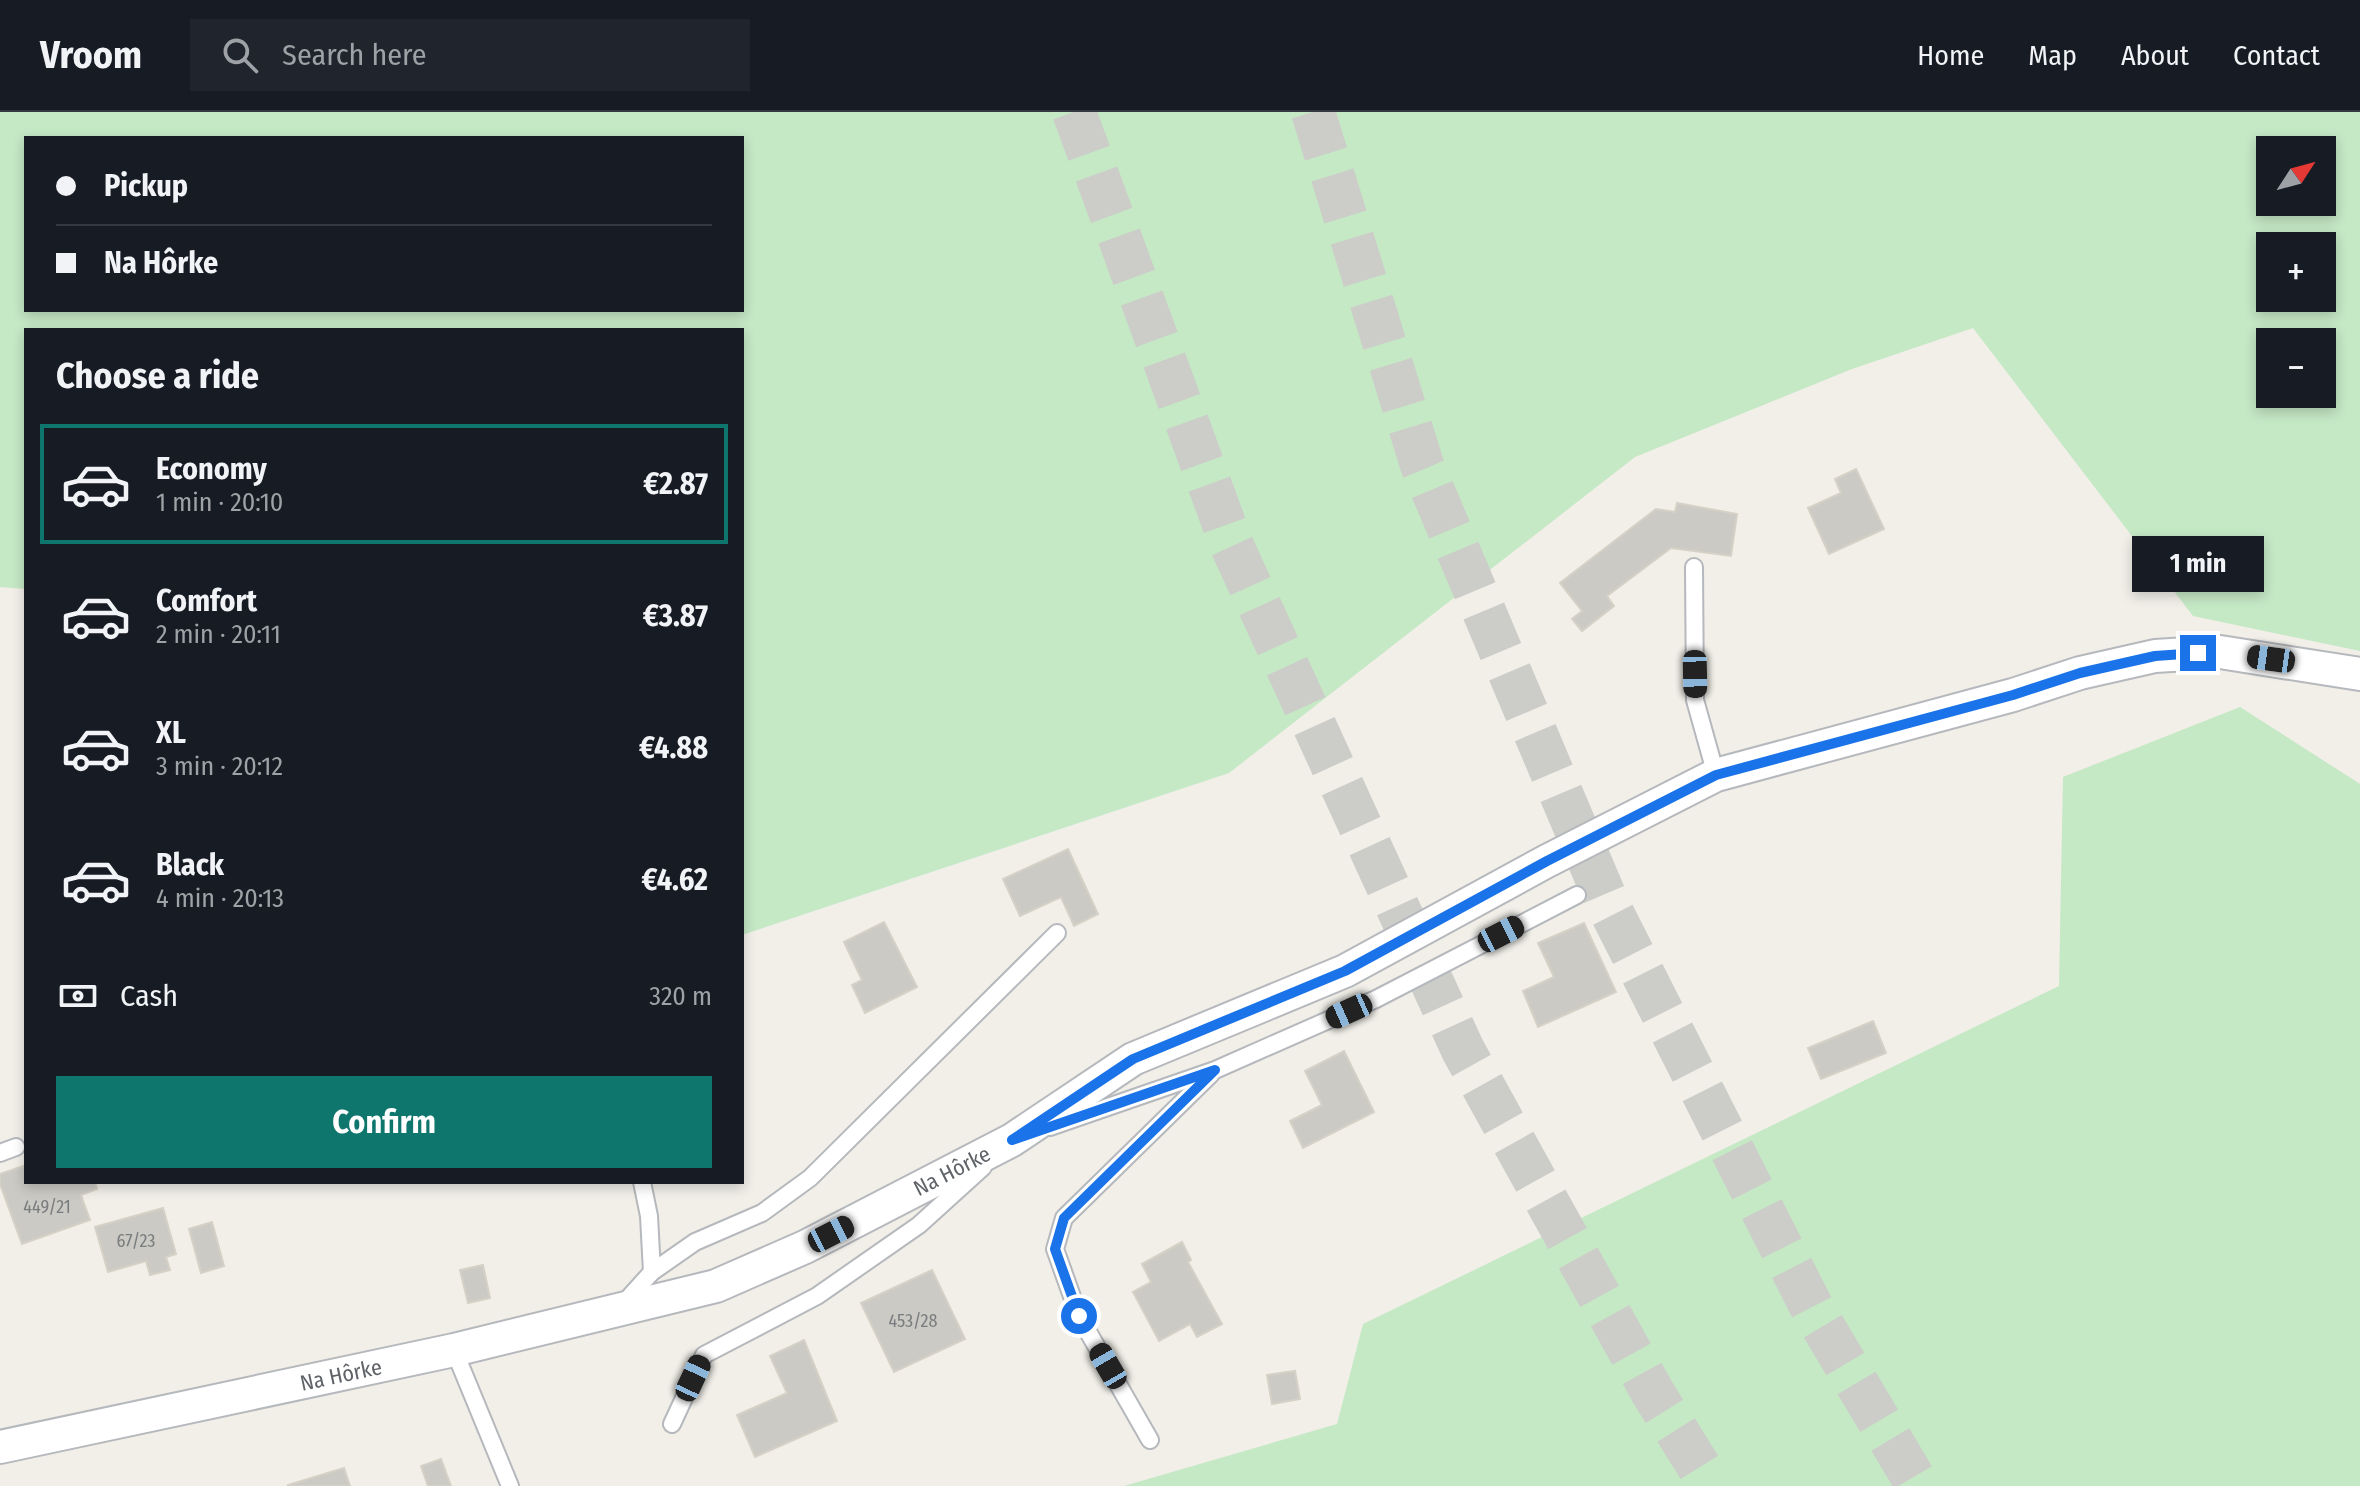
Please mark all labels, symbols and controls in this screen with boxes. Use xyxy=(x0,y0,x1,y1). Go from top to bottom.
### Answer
search box xyxy=(190,19,750,91)
text: Vroom xyxy=(40,32,142,78)
icon: search xyxy=(218,33,262,77)
text: Search here xyxy=(282,37,427,73)
text: Home xyxy=(1917,39,1984,72)
text: Map xyxy=(2028,39,2077,72)
text: About xyxy=(2121,39,2189,72)
text: Contact xyxy=(2233,39,2320,72)
north arrow xyxy=(2256,136,2336,216)
map controls xyxy=(2256,136,2336,408)
text: Pickup xyxy=(104,168,188,204)
button: + xyxy=(2256,232,2336,312)
text: Na Hôrke xyxy=(104,245,218,281)
button: − xyxy=(2256,328,2336,408)
text: Choose a ride xyxy=(56,354,259,398)
icon: car xyxy=(60,448,132,520)
text: Economy xyxy=(156,451,267,487)
text: €2.87 xyxy=(643,466,708,502)
text: 1 min · 20:10 xyxy=(156,487,283,518)
callout: 1 min xyxy=(2132,537,2264,593)
text: 1 min xyxy=(2170,548,2226,579)
icon: car xyxy=(60,580,132,652)
text: Comfort xyxy=(156,583,257,619)
text: €3.87 xyxy=(643,598,708,634)
text: 2 min · 20:11 xyxy=(156,619,281,650)
route end xyxy=(2180,635,2216,671)
car xyxy=(2246,644,2296,674)
car xyxy=(1683,650,1707,698)
icon: car xyxy=(60,712,132,784)
text: XL xyxy=(156,715,186,751)
text: €4.88 xyxy=(639,730,708,766)
text: 3 min · 20:12 xyxy=(156,751,283,782)
icon: car xyxy=(60,844,132,916)
text: Black xyxy=(156,847,224,883)
text: €4.62 xyxy=(642,862,708,898)
text: 4 min · 20:13 xyxy=(156,883,284,914)
car xyxy=(1474,912,1528,956)
icon: cash xyxy=(56,974,100,1018)
text: Cash xyxy=(120,978,178,1014)
text: 320 m xyxy=(649,981,712,1012)
car xyxy=(1322,990,1376,1032)
button: Confirm xyxy=(56,1076,712,1168)
street label: Na Hôrke xyxy=(909,1140,995,1202)
house number: 449/21 xyxy=(23,1196,71,1218)
car xyxy=(804,1212,858,1256)
house number: 67/23 xyxy=(117,1230,155,1252)
route start xyxy=(1061,1298,1097,1334)
house number: 453/28 xyxy=(888,1310,938,1332)
car xyxy=(1086,1339,1130,1393)
car xyxy=(672,1351,714,1405)
street label: Na Hôrke xyxy=(298,1353,384,1397)

